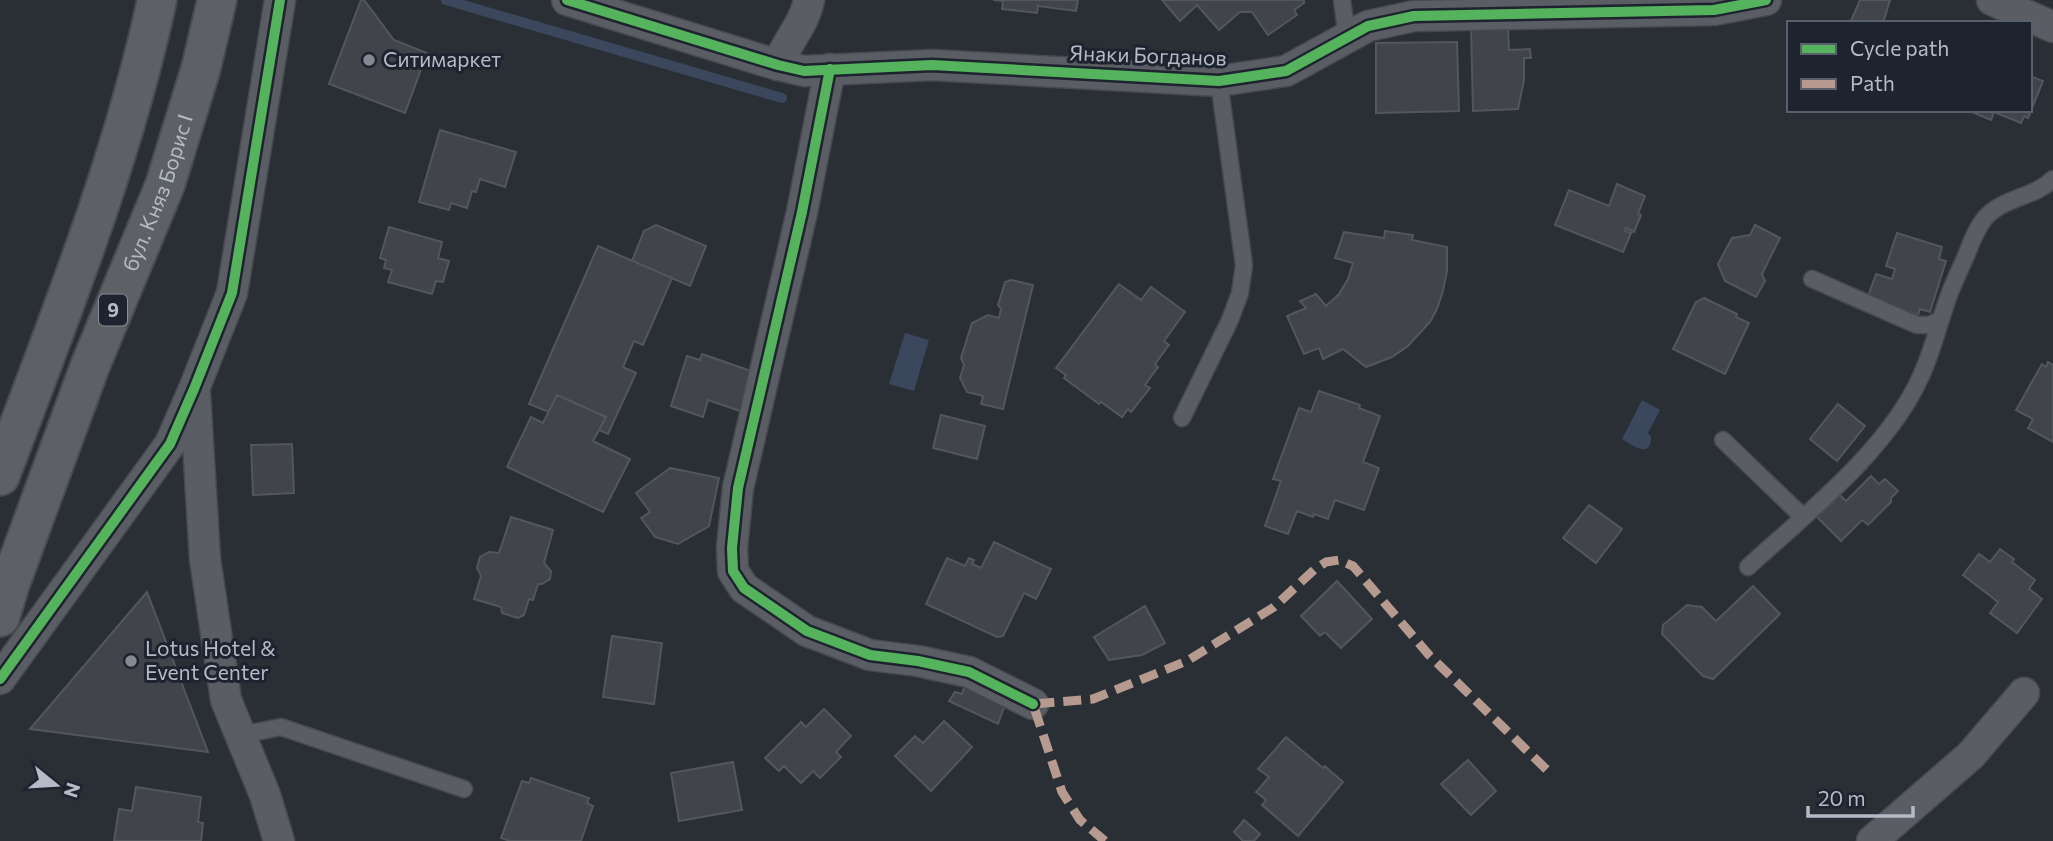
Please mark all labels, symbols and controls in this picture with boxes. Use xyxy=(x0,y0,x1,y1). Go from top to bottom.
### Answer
legend xyxy=(1787,21,2032,112)
text: Cycle path xyxy=(1850,35,1949,60)
street label: Янаки Богданов xyxy=(1069,39,1227,70)
place label: Ситимаркет xyxy=(383,46,501,71)
marker: Ситимаркет xyxy=(361,52,377,68)
text: Path xyxy=(1850,70,1895,95)
street label: бул. Княз Борис I xyxy=(117,111,197,274)
road number: 9 xyxy=(99,294,127,326)
place label: Lotus Hotel & Event Center xyxy=(145,635,276,684)
marker: Lotus Hotel & Event Center xyxy=(123,653,139,669)
north arrow xyxy=(21,750,91,820)
scale bar xyxy=(1808,774,1913,818)
text: N xyxy=(60,780,86,801)
text: 20 m xyxy=(1818,785,1866,810)

